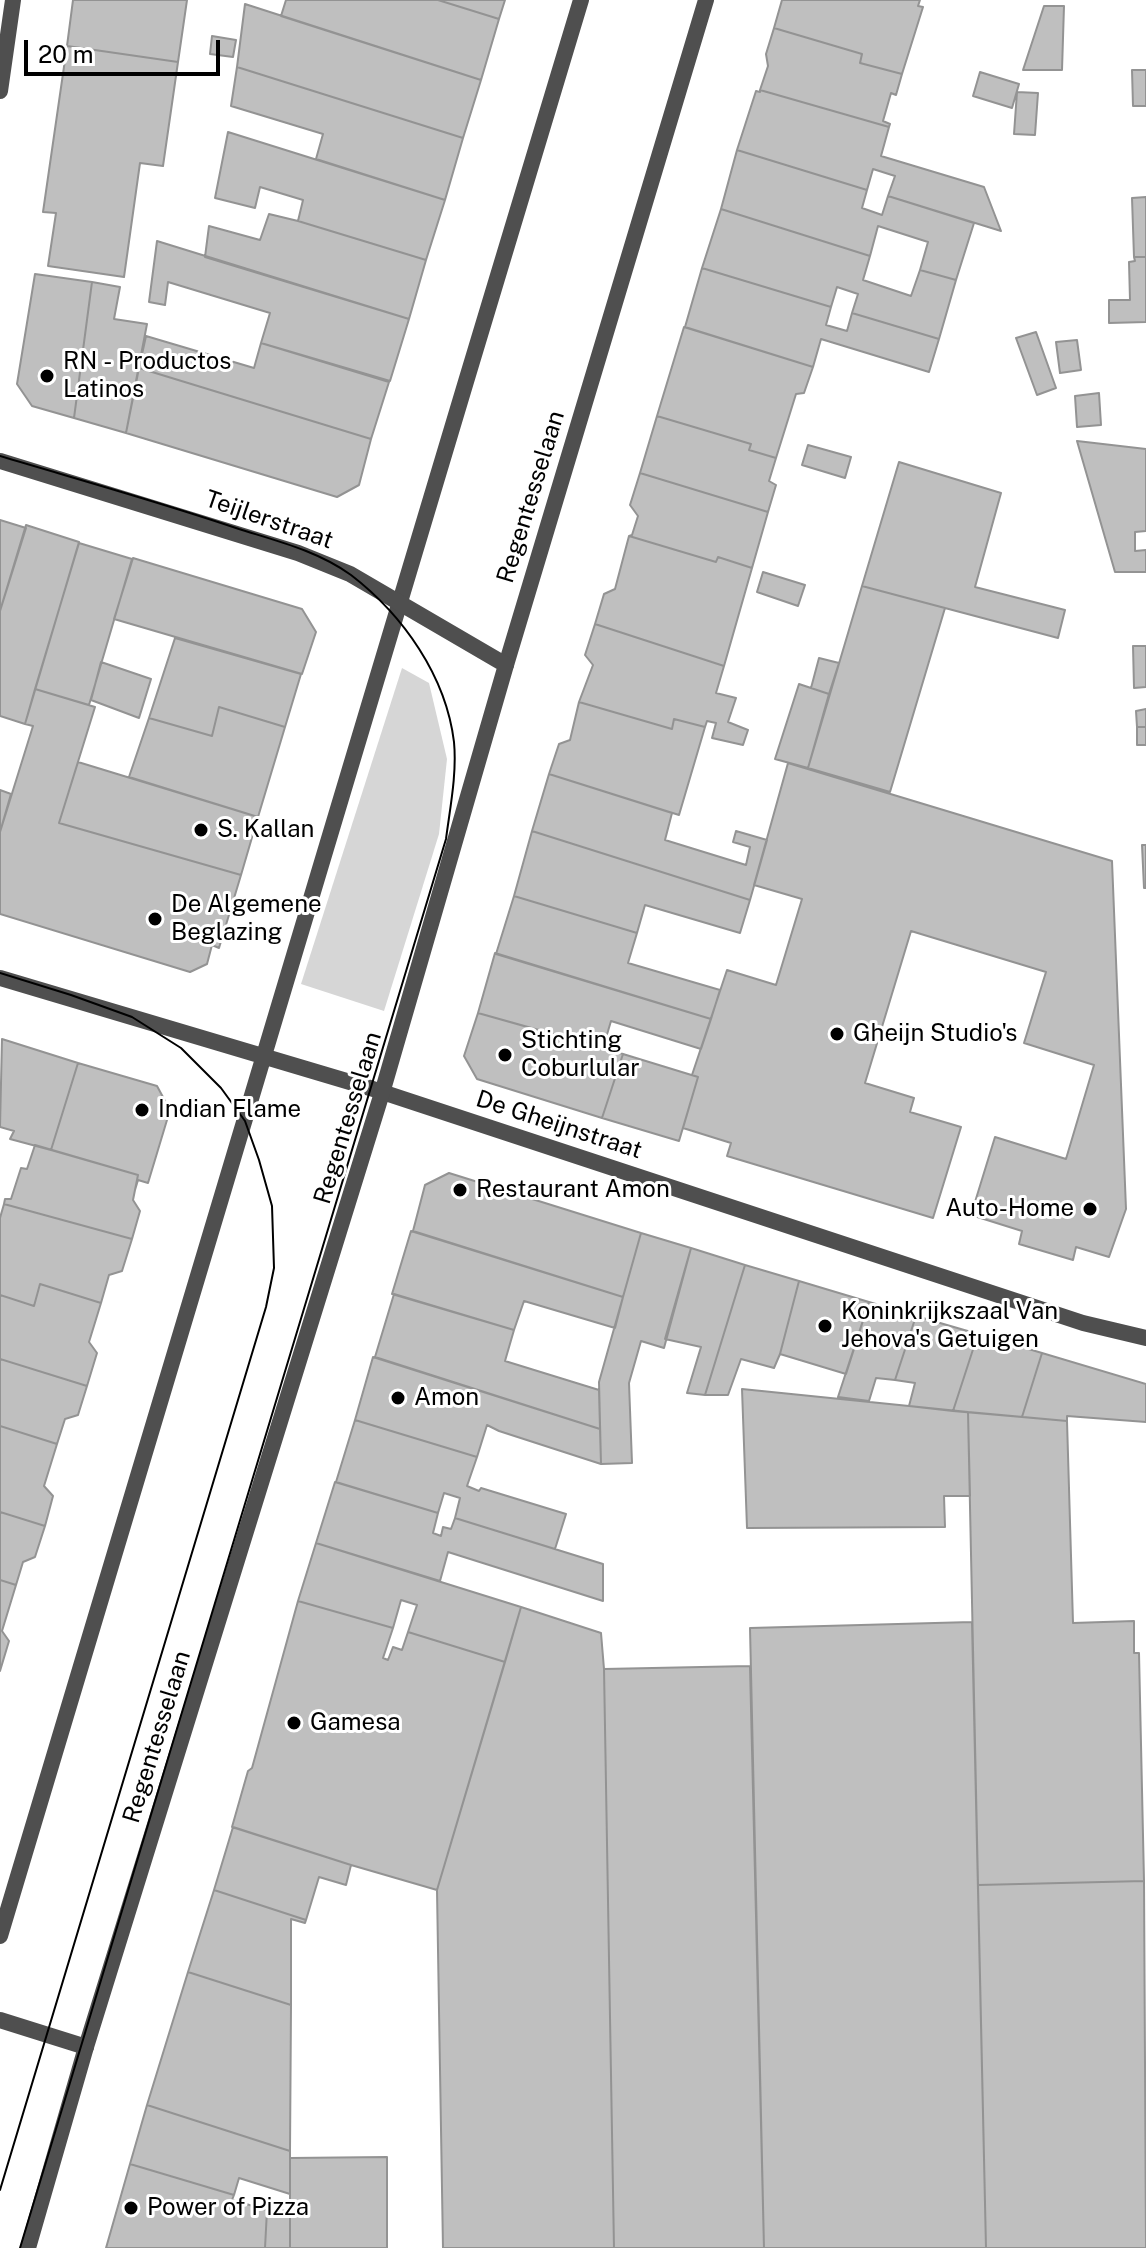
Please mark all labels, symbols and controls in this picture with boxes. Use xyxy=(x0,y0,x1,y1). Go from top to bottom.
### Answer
scale bar xyxy=(28,24,224,74)
text: 20 m xyxy=(38,40,94,68)
place label: RN - Productos Latinos xyxy=(63,348,231,404)
marker: RN - Productos Latinos xyxy=(38,367,56,385)
street label: Regentesselaan xyxy=(491,407,571,587)
street label: Teijlerstraat xyxy=(201,485,337,555)
place label: S. Kallan xyxy=(217,816,314,844)
marker: S. Kallan xyxy=(192,821,210,839)
place label: De Algemene Beglazing xyxy=(171,891,322,947)
marker: De Algemene Beglazing xyxy=(146,910,164,928)
place label: Gheijn Studio's xyxy=(853,1020,1017,1048)
marker: Gheijn Studio's xyxy=(828,1025,846,1043)
place label: Stichting Coburlular xyxy=(521,1027,640,1083)
street label: Regentesselaan xyxy=(308,1028,388,1208)
marker: Stichting Coburlular xyxy=(496,1046,514,1064)
street label: De Gheijnstraat xyxy=(472,1085,646,1165)
place label: Indian Flame xyxy=(158,1096,301,1124)
marker: Indian Flame xyxy=(133,1101,151,1119)
place label: Restaurant Amon xyxy=(476,1176,670,1204)
marker: Restaurant Amon xyxy=(451,1181,469,1199)
place label: Auto-Home xyxy=(945,1195,1074,1223)
marker: Auto-Home xyxy=(1081,1200,1099,1218)
place label: Koninkrijkszaal Van Jehova's Getuigen xyxy=(841,1298,1058,1354)
marker: Koninkrijkszaal Van Jehova's Getuigen xyxy=(816,1317,834,1335)
place label: Amon xyxy=(414,1384,479,1412)
marker: Amon xyxy=(389,1389,407,1407)
street label: Regentesselaan xyxy=(117,1647,197,1827)
place label: Gamesa xyxy=(310,1709,401,1737)
marker: Gamesa xyxy=(285,1714,303,1732)
place label: Power of Pizza xyxy=(147,2194,309,2222)
marker: Power of Pizza xyxy=(122,2199,140,2217)

